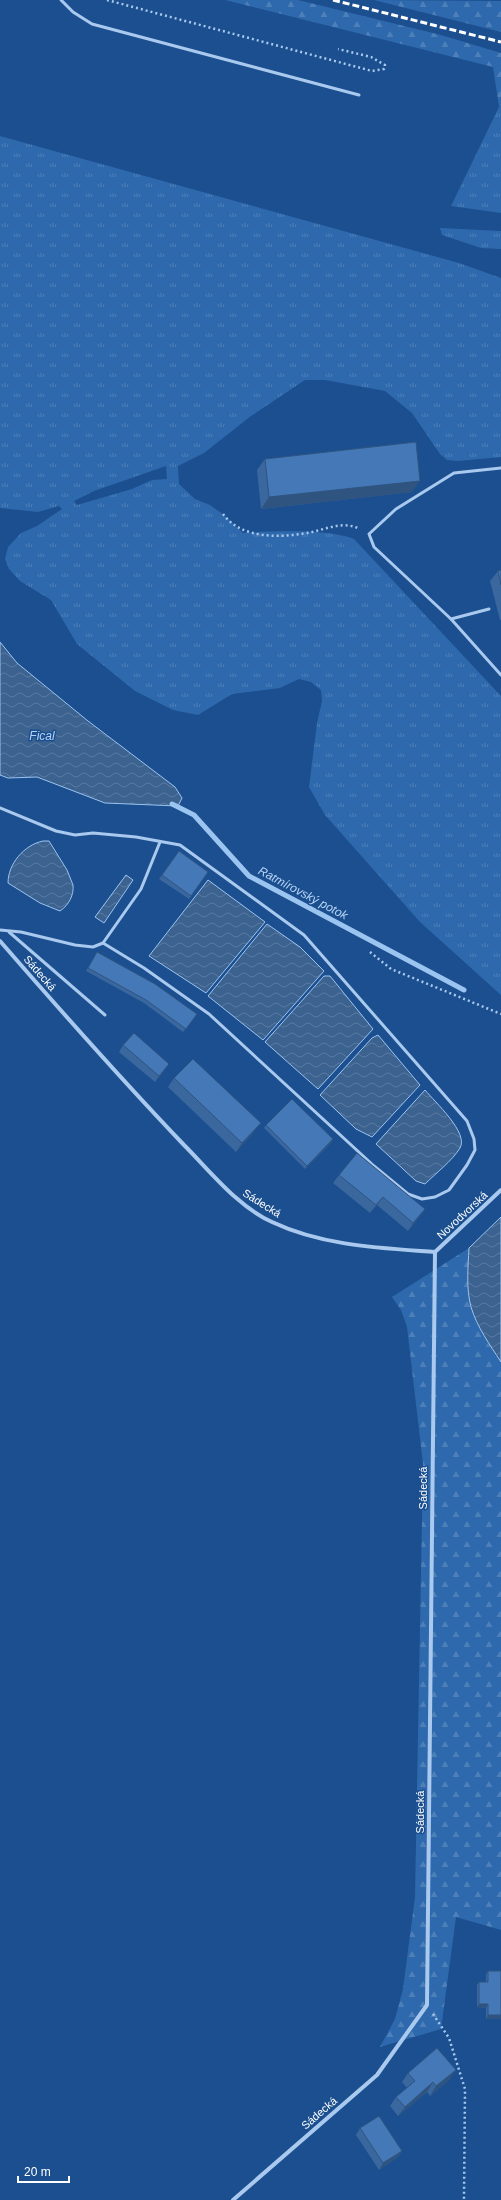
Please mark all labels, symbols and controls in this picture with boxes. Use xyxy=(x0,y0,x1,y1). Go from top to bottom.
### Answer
water label: Fical xyxy=(29,729,55,743)
water label: Ratmírovský potok xyxy=(256,863,351,923)
street label: Sádecká xyxy=(21,953,59,994)
street label: Sádecká xyxy=(241,1187,284,1220)
street label: Novodvorská xyxy=(434,1188,490,1241)
street label: Sádecká xyxy=(417,1466,429,1509)
street label: Sádecká xyxy=(414,1790,426,1833)
street label: Sádecká xyxy=(299,2094,340,2132)
scale bar xyxy=(18,2158,69,2184)
text: 20 m xyxy=(24,2165,51,2179)

